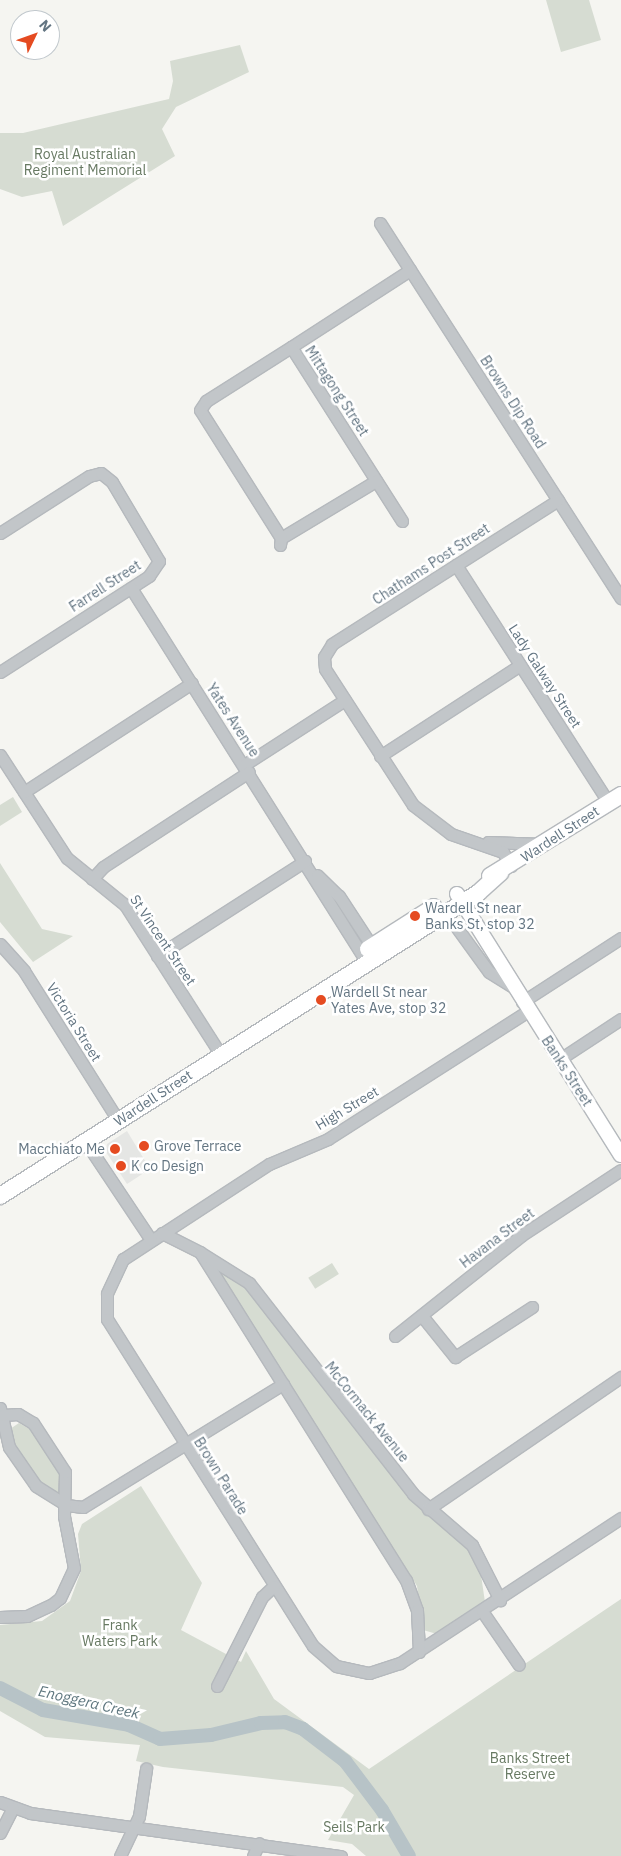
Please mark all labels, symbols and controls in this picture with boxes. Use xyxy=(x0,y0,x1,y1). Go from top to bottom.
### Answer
north arrow xyxy=(10,10,60,60)
text: N xyxy=(35,16,55,35)
park label: Royal Australian Regiment Memorial xyxy=(24,146,146,178)
street label: Mittagong Street xyxy=(302,343,372,439)
street label: Browns Dip Road xyxy=(477,352,549,452)
street label: Chathams Post Street xyxy=(369,520,493,608)
street label: Farrell Street xyxy=(66,557,144,615)
street label: Lady Galway Street xyxy=(505,621,585,731)
street label: Yates Avenue xyxy=(203,680,263,760)
street label: Wardell Street xyxy=(518,802,602,866)
street label: St Vincent Street xyxy=(127,892,199,988)
place label: Wardell St near Banks St, stop 32 xyxy=(425,900,535,932)
marker: Wardell St near Banks St, stop 32 xyxy=(409,910,421,922)
street label: Victoria Street xyxy=(43,980,105,1064)
place label: Wardell St near Yates Ave, stop 32 xyxy=(331,984,446,1016)
marker: Wardell St near Yates Ave, stop 32 xyxy=(315,994,327,1006)
street label: Banks Street xyxy=(538,1033,596,1109)
street label: Wardell Street xyxy=(111,1066,195,1130)
street label: High Street xyxy=(312,1083,382,1133)
place label: Grove Terrace xyxy=(154,1138,241,1154)
marker: Grove Terrace xyxy=(138,1140,150,1152)
place label: Macchiato Me xyxy=(18,1141,105,1157)
marker: Macchiato Me xyxy=(109,1143,121,1155)
place label: K co Design xyxy=(131,1158,204,1174)
marker: K co Design xyxy=(115,1160,127,1172)
street label: Havana Street xyxy=(457,1205,537,1271)
street label: McCormack Avenue xyxy=(321,1358,413,1466)
street label: Brown Parade xyxy=(191,1434,251,1518)
park label: Frank Waters Park xyxy=(82,1617,158,1650)
water label: Enoggera Creek xyxy=(37,1682,141,1722)
park label: Banks Street Reserve xyxy=(490,1750,570,1782)
park label: Seils Park xyxy=(323,1819,385,1835)

